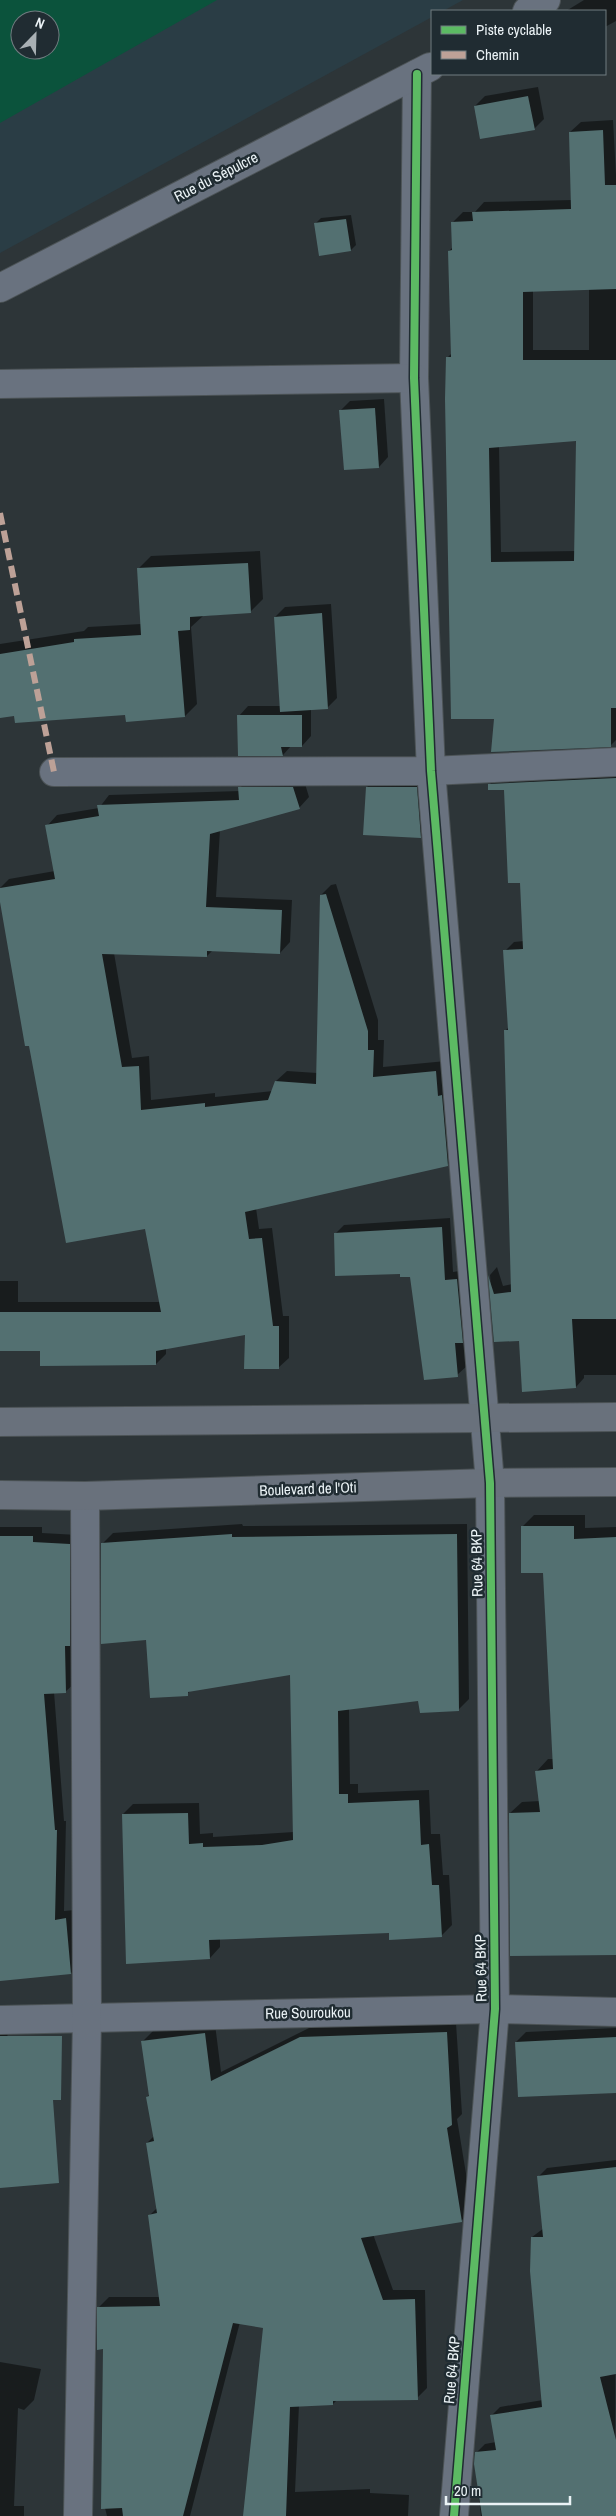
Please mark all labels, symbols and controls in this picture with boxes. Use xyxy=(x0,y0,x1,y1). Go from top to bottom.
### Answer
north arrow xyxy=(10,10,60,60)
legend xyxy=(431,10,606,75)
text: N xyxy=(33,13,47,33)
text: Piste cyclable xyxy=(476,19,552,40)
text: Chemin xyxy=(476,44,519,65)
street label: Rue du Sépulcre xyxy=(170,146,261,207)
street label: Boulevard de l'Oti xyxy=(259,1476,357,1501)
street label: Rue 64 BKP xyxy=(465,1529,488,1597)
street label: Rue 64 BKP xyxy=(469,1934,492,2002)
street label: Rue Souroukou xyxy=(265,2001,351,2024)
street label: Rue 64 BKP xyxy=(438,2335,465,2405)
scale bar xyxy=(446,2474,570,2506)
text: 20 m xyxy=(454,2480,481,2501)

